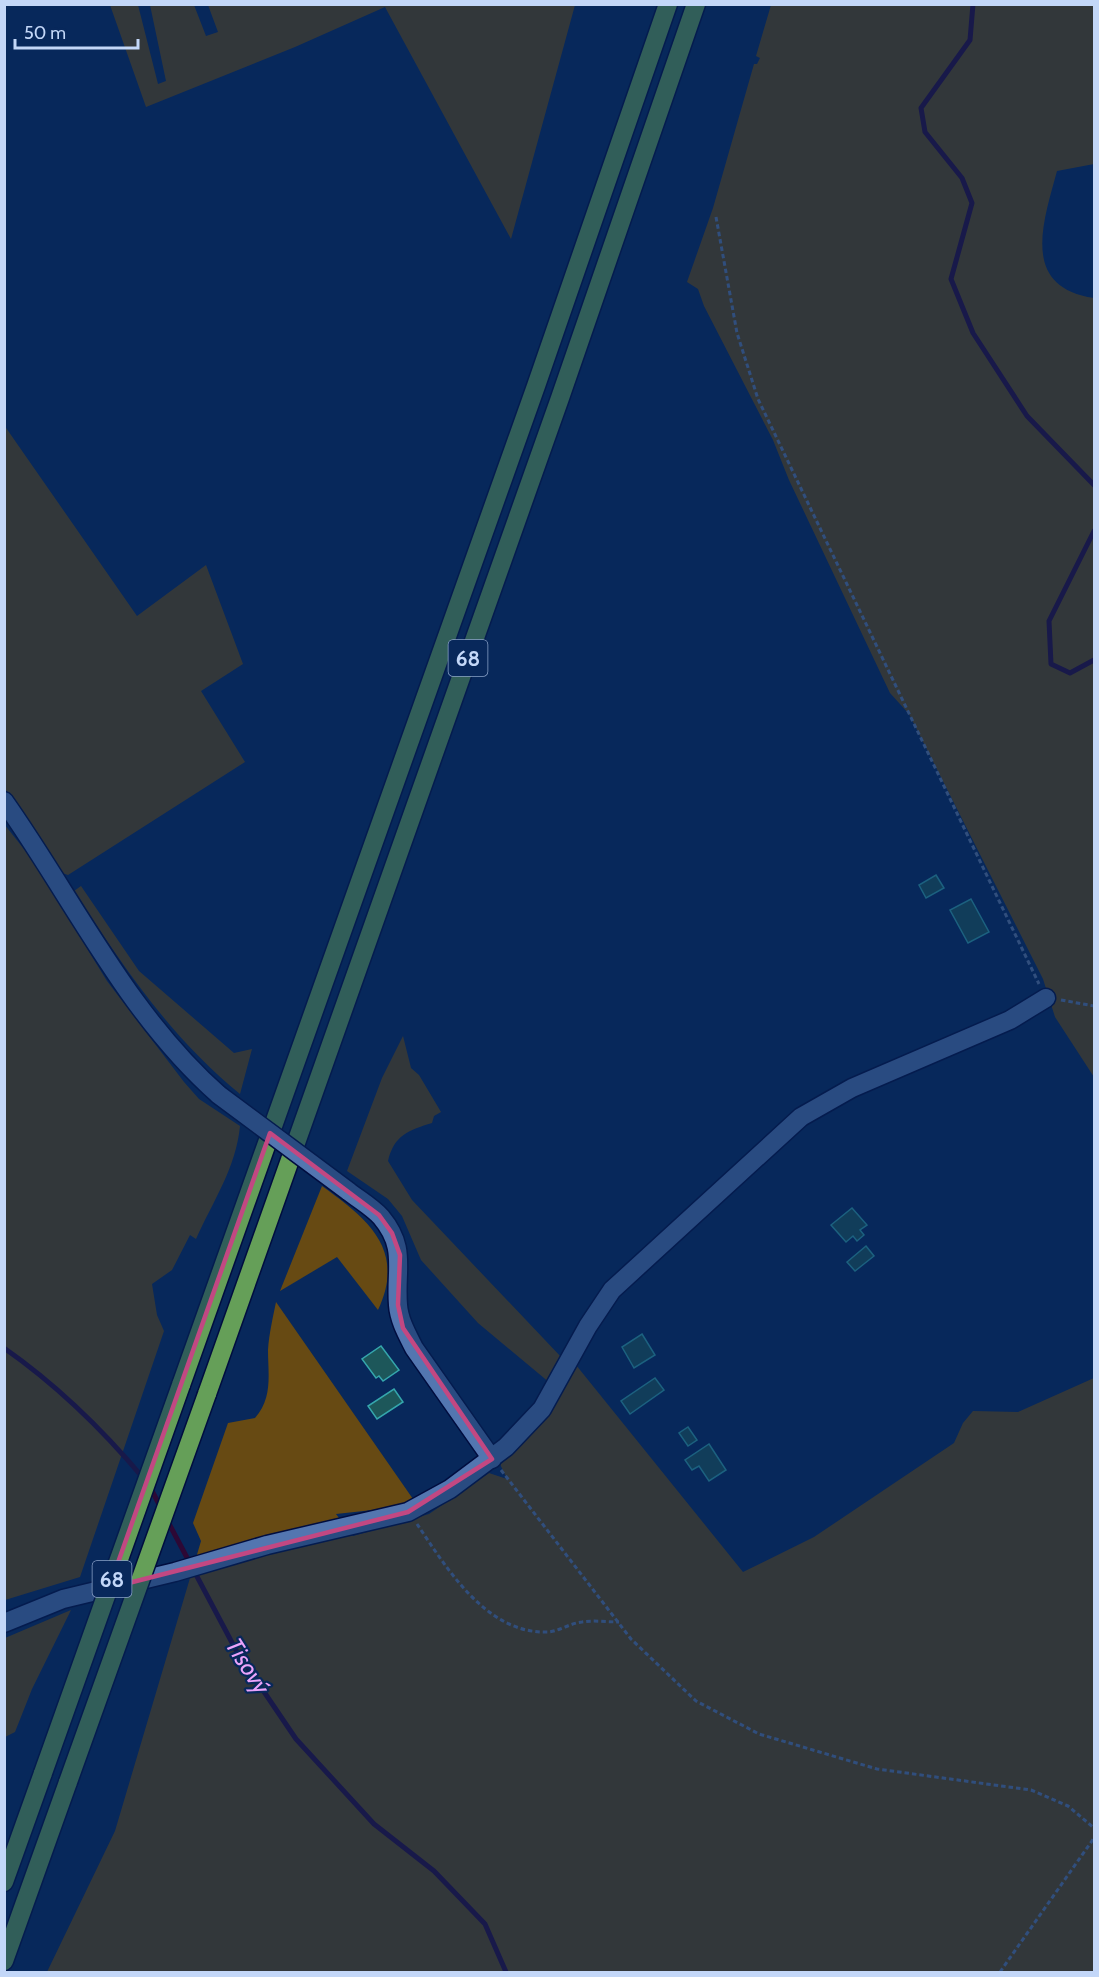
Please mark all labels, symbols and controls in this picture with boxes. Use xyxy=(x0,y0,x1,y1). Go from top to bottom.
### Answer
scale bar xyxy=(15,12,138,50)
text: 50 m xyxy=(24,22,66,44)
road number: 68 xyxy=(448,640,488,676)
road number: 68 xyxy=(92,1561,132,1597)
water label: Tisový xyxy=(220,1633,277,1700)

